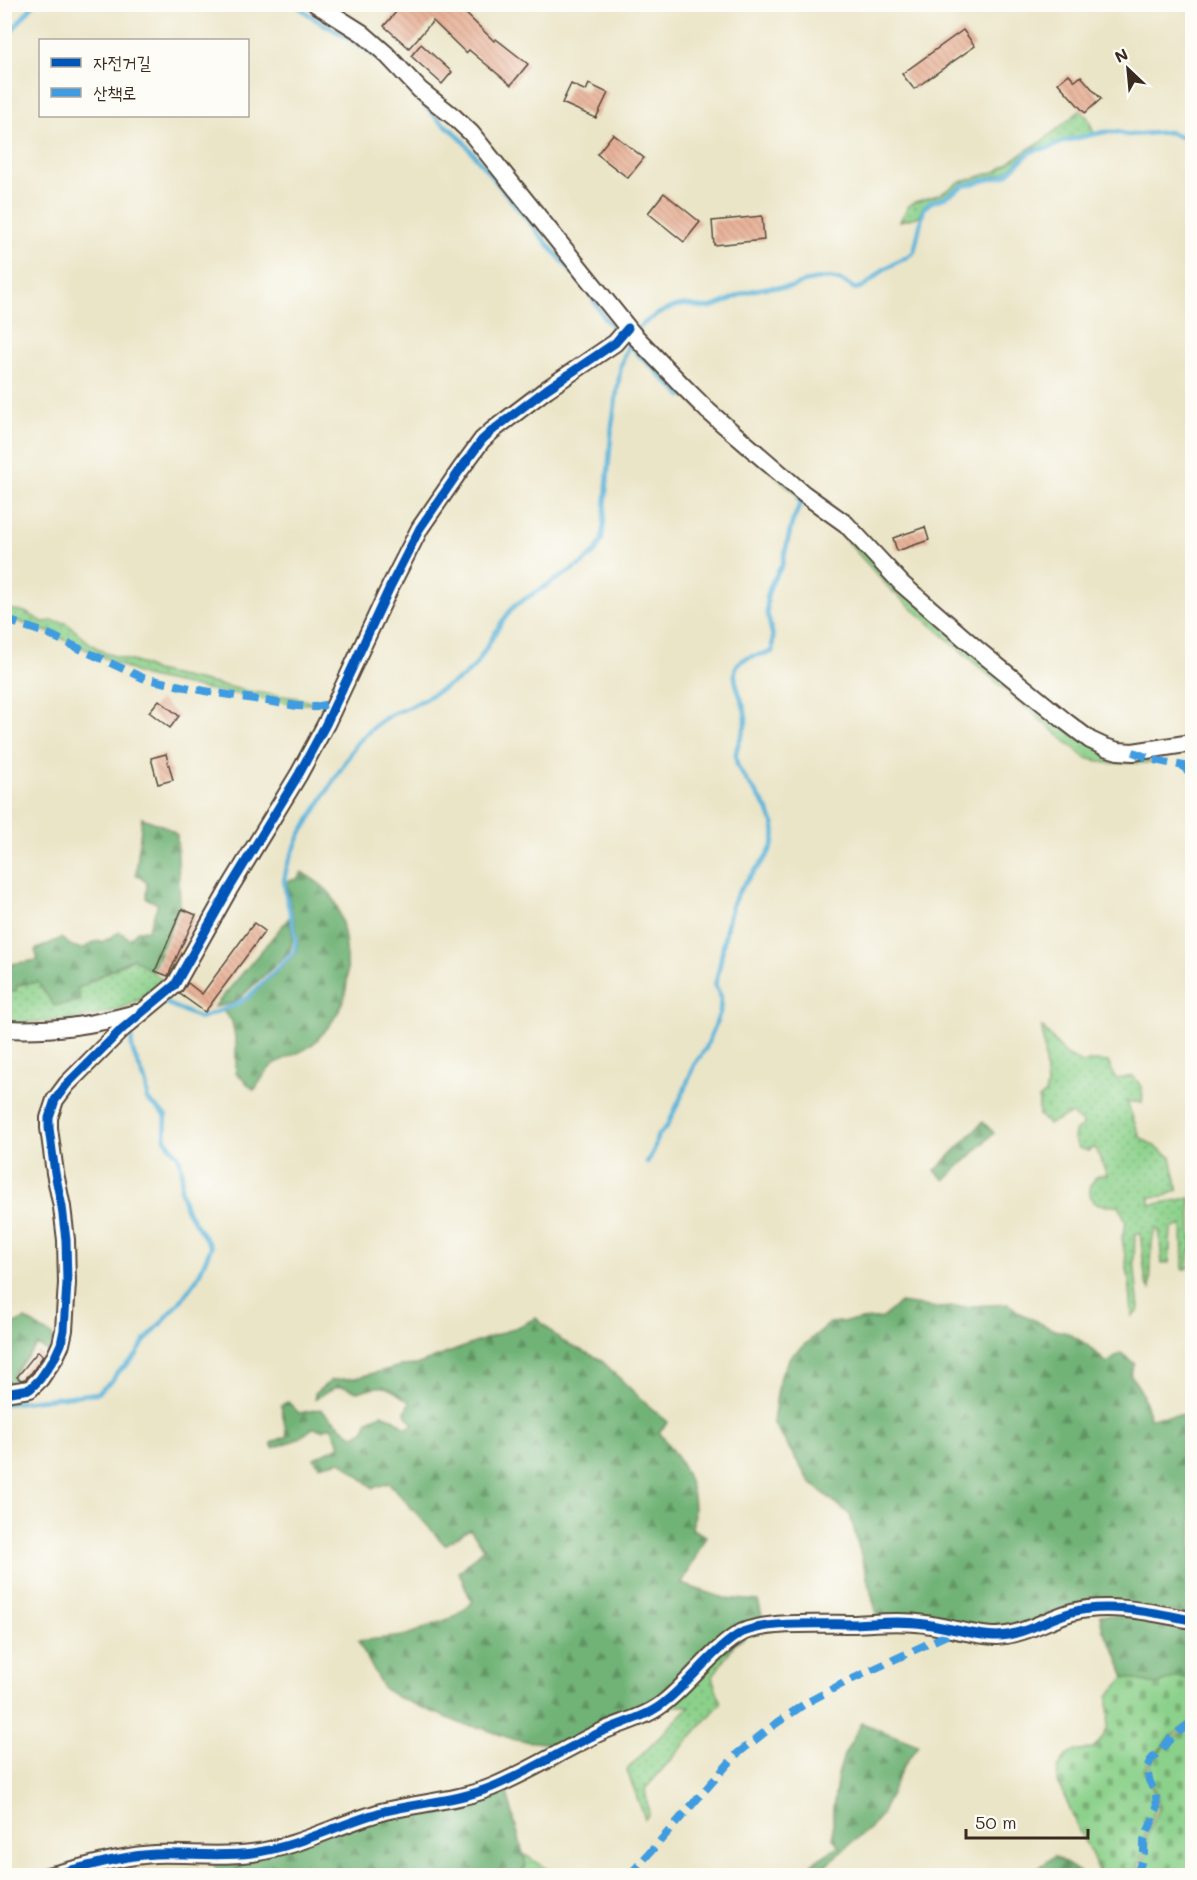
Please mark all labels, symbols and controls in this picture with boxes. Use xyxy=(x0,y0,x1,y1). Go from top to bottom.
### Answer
legend xyxy=(39,39,249,117)
north arrow xyxy=(1098,39,1158,99)
text: N xyxy=(1111,43,1131,67)
text: 자전거길 xyxy=(93,50,151,74)
text: 산책로 xyxy=(93,80,136,104)
scale bar xyxy=(966,1802,1088,1840)
text: 50 m xyxy=(975,1810,1017,1834)

